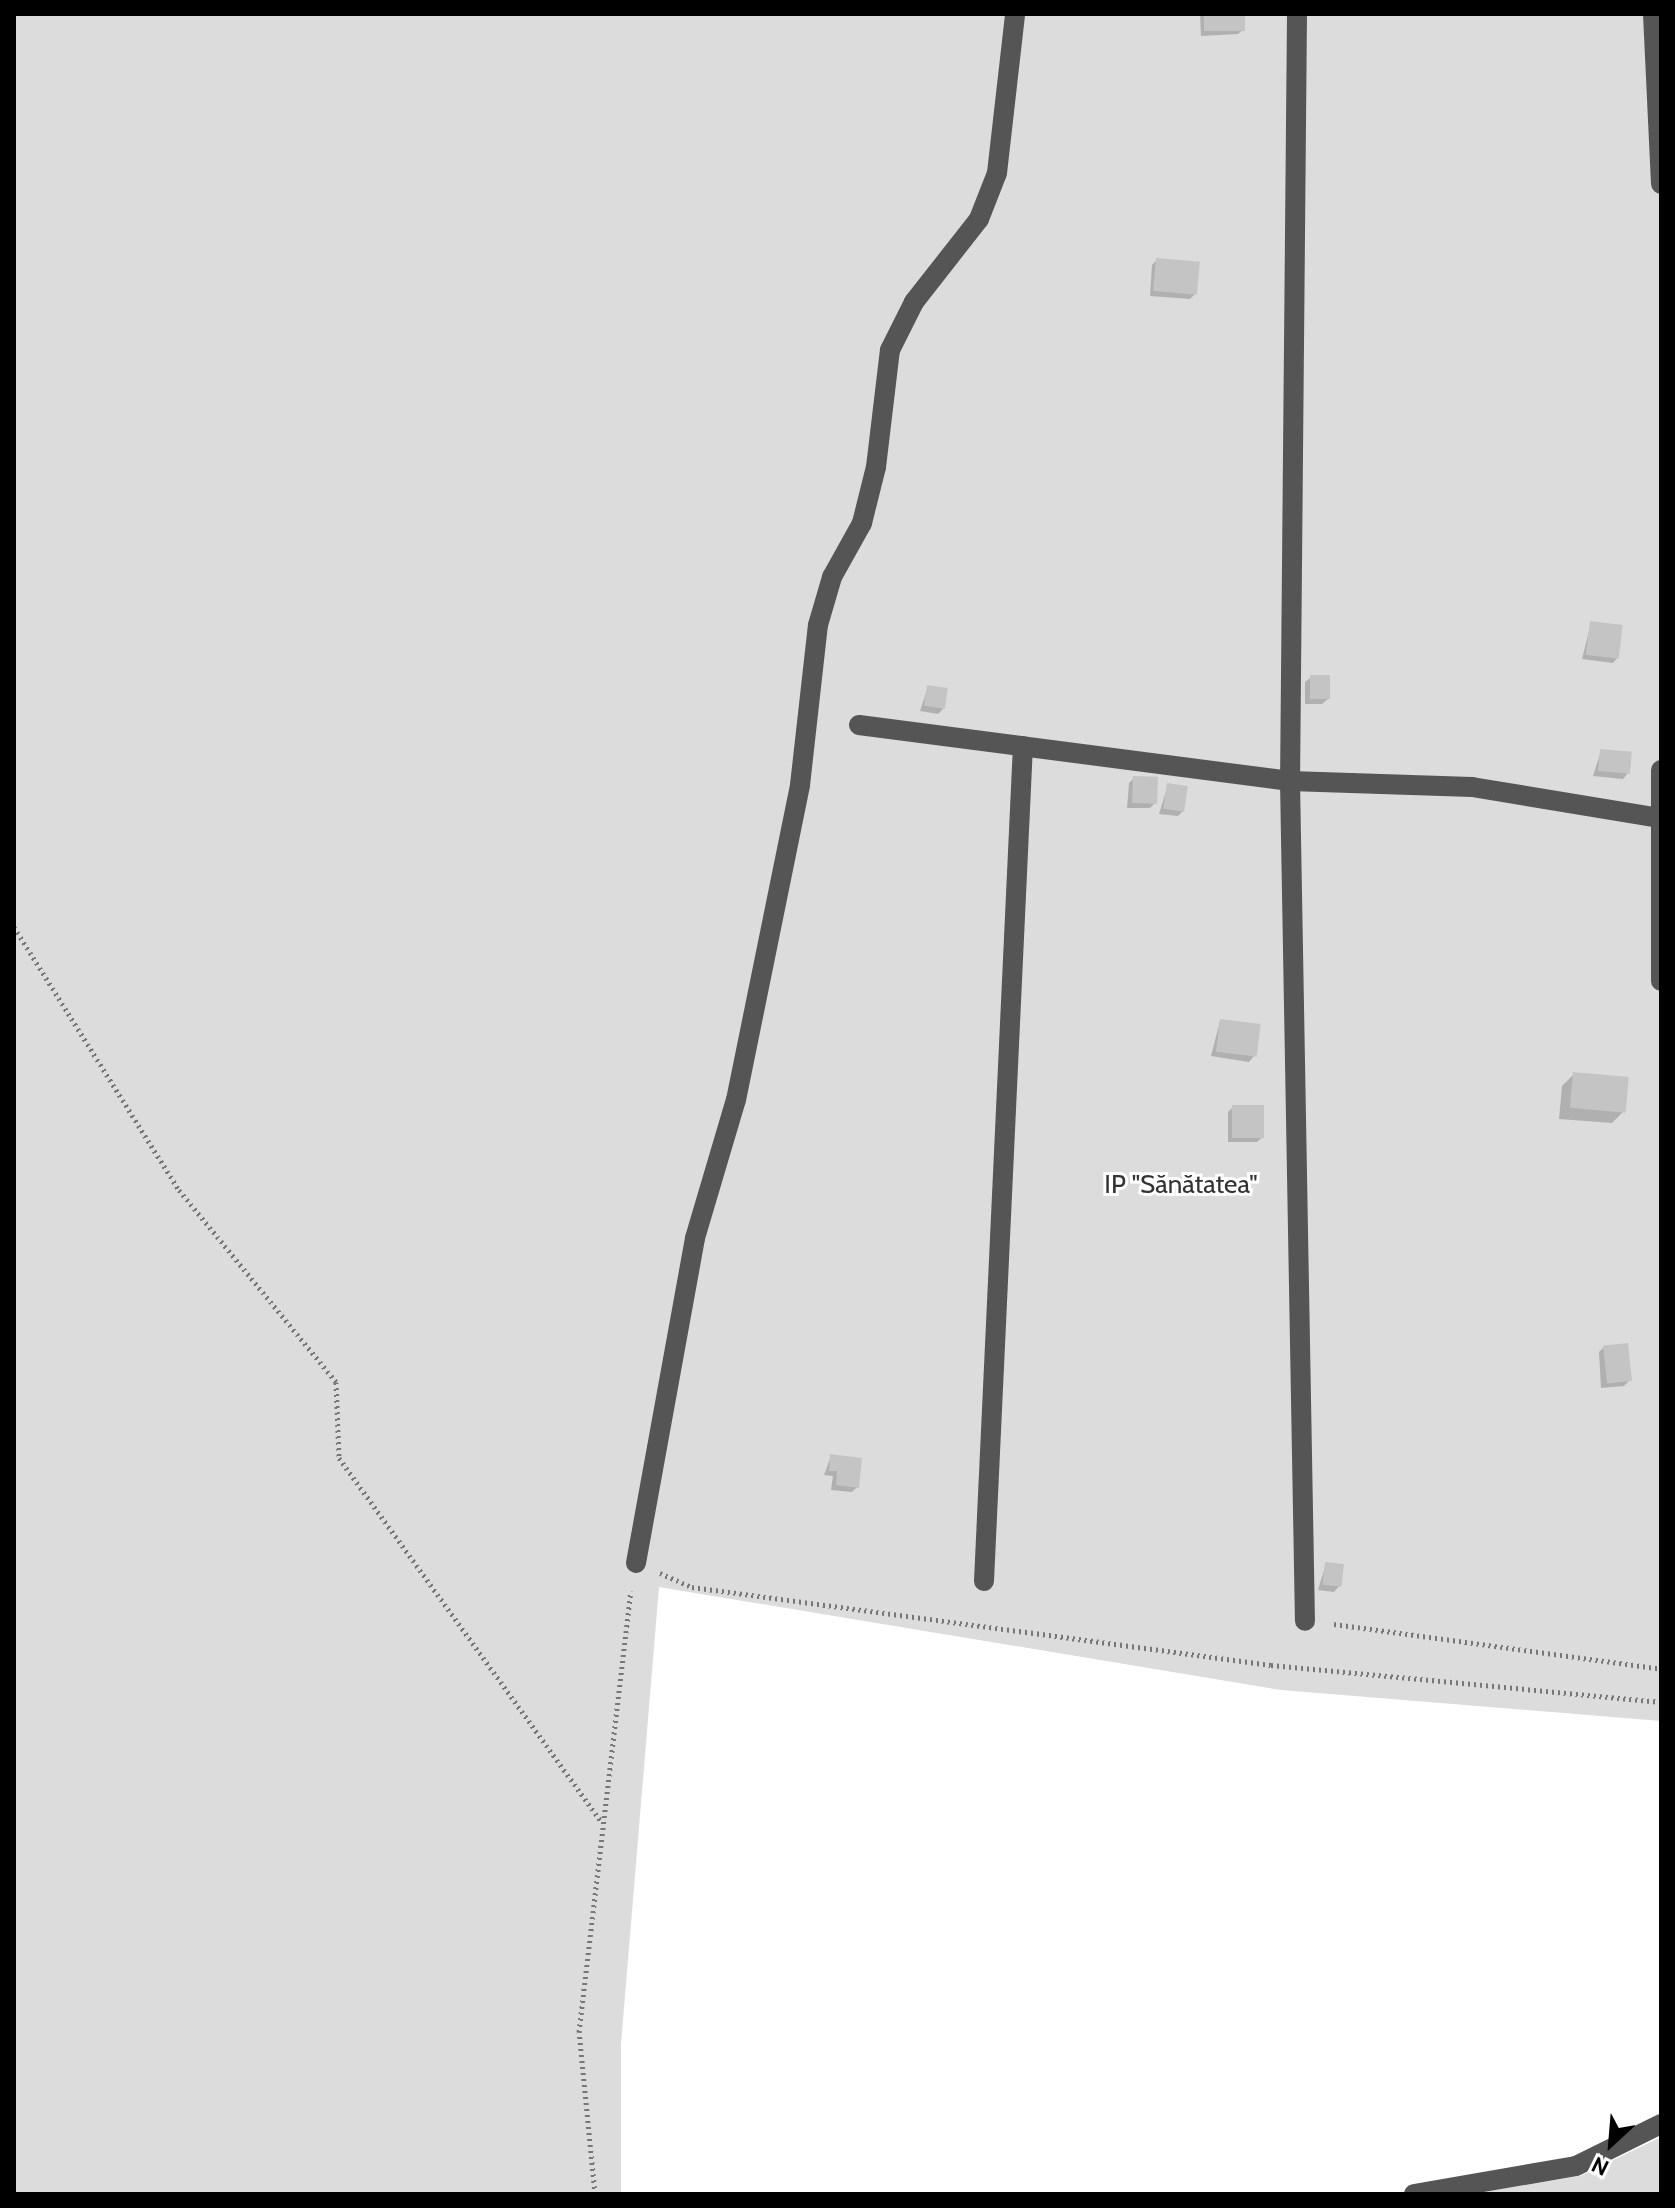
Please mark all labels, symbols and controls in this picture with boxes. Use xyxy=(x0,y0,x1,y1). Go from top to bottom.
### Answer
park label: IP "Sănătatea" xyxy=(1104,1169,1258,1201)
north arrow xyxy=(1571,2104,1651,2184)
text: N xyxy=(1587,2150,1613,2182)

